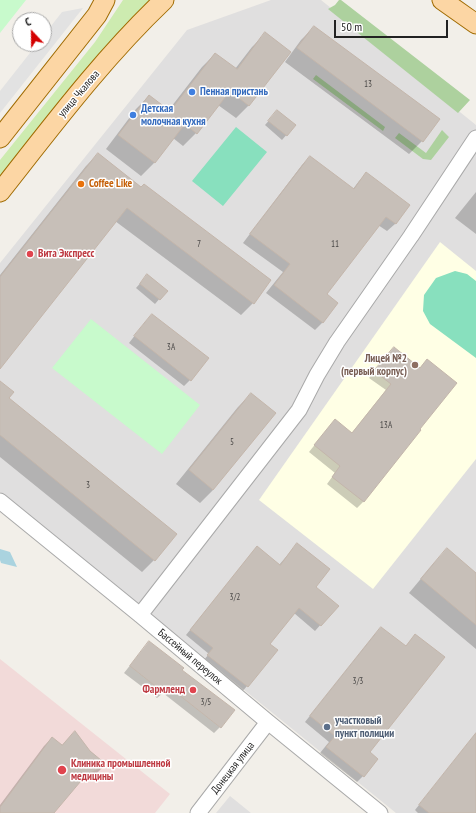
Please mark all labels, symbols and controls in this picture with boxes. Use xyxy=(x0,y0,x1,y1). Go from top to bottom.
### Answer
north arrow xyxy=(12,12,52,52)
scale bar xyxy=(336,12,450,38)
text: С xyxy=(23,14,33,29)
text: 50 m xyxy=(341,19,362,34)
street label: улица Чкалова xyxy=(56,68,102,120)
house number: 13 xyxy=(364,79,372,89)
place label: Пенная пристань xyxy=(200,85,268,99)
marker: Пенная пристань xyxy=(187,87,197,97)
place label: Детская молочная кухня xyxy=(141,102,206,128)
marker: Детская молочная кухня xyxy=(128,110,138,120)
place label: Coffee Like xyxy=(89,177,132,191)
marker: Coffee Like xyxy=(76,179,86,189)
house number: 7 xyxy=(197,239,201,249)
house number: 11 xyxy=(331,239,339,249)
place label: Вита Экспресс xyxy=(38,247,94,261)
marker: Вита Экспресс xyxy=(25,249,35,259)
house number: 3А xyxy=(167,342,175,352)
place label: Лицей №2 (первый корпус) xyxy=(341,352,407,378)
marker: Лицей №2 (первый корпус) xyxy=(410,360,420,370)
house number: 13А xyxy=(380,420,392,430)
house number: 5 xyxy=(230,437,234,447)
house number: 3 xyxy=(86,480,90,490)
house number: 3/2 xyxy=(230,592,240,602)
street label: Бассейный переулок xyxy=(155,626,225,688)
house number: 3/3 xyxy=(353,676,363,686)
place label: Фармленд xyxy=(142,683,185,697)
marker: Фармленд xyxy=(188,685,198,695)
house number: 3/5 xyxy=(201,697,211,707)
place label: участковый пункт полиции xyxy=(335,714,394,740)
marker: участковый пункт полиции xyxy=(322,722,332,732)
street label: Донецкая улица xyxy=(209,739,257,797)
place label: Клиника промышленной медицины xyxy=(71,757,170,783)
marker: Клиника промышленной медицины xyxy=(56,764,68,776)

